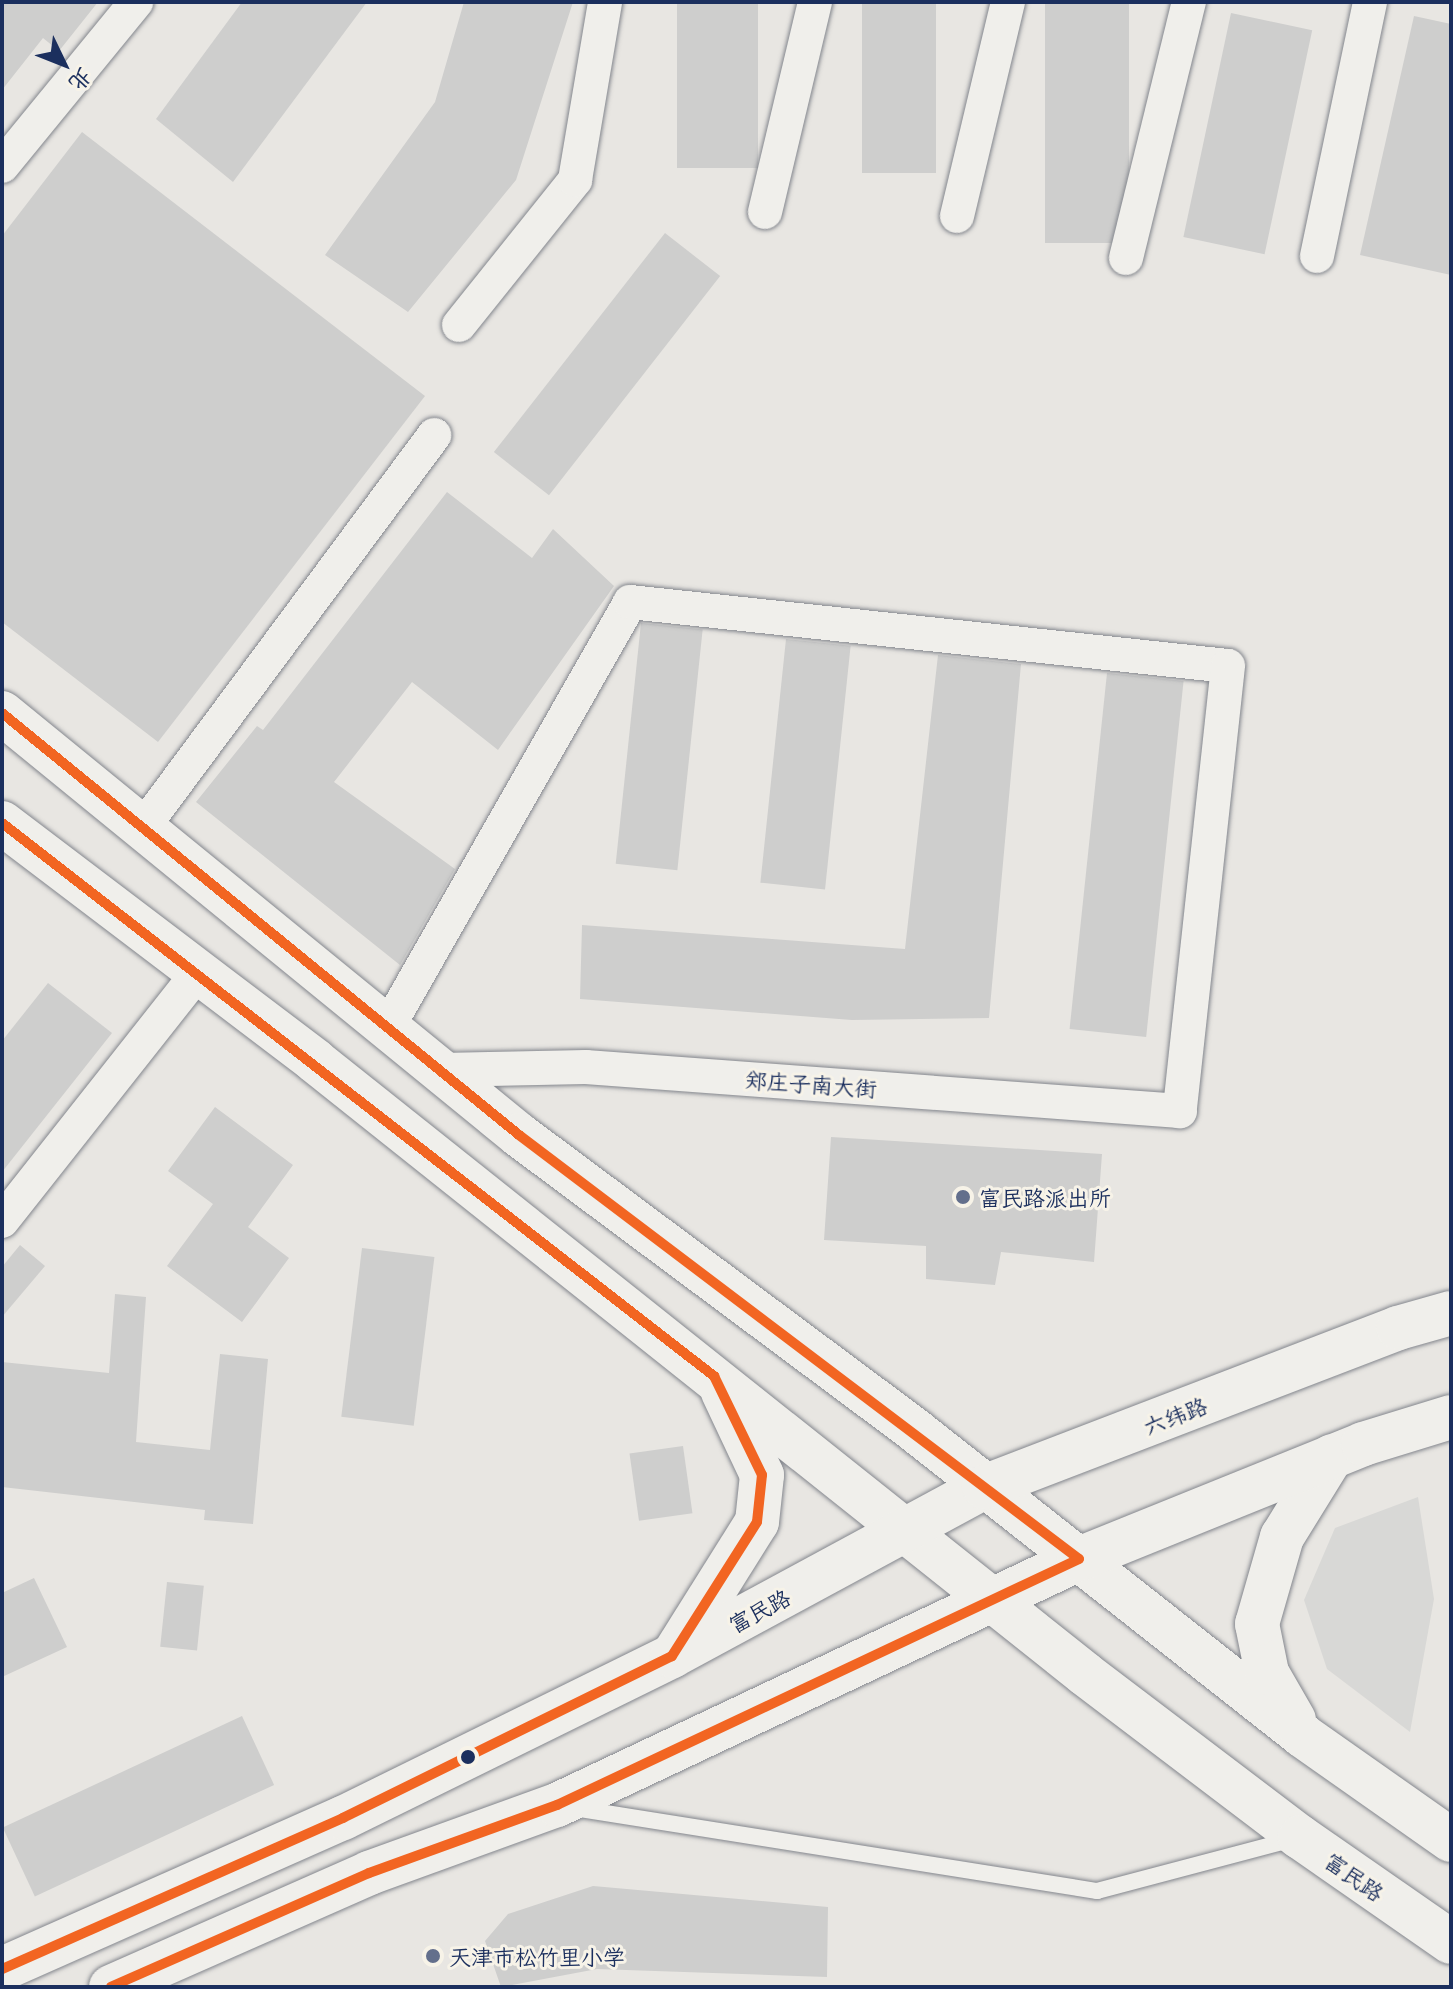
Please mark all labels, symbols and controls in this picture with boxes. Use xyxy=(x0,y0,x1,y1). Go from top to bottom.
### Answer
north arrow xyxy=(24,24,104,104)
text: 北 xyxy=(62,61,101,100)
street label: 郑庄子南大街 xyxy=(744,1065,878,1101)
place label: 富民路派出所 xyxy=(979,1184,1111,1210)
marker: 富民路派出所 xyxy=(954,1188,972,1206)
street label: 六纬路 xyxy=(1139,1391,1211,1439)
street label: 富民路 xyxy=(724,1583,794,1637)
unlabelled marker xyxy=(460,1749,476,1765)
street label: 富民路 xyxy=(1320,1846,1390,1906)
place label: 天津市松竹里小学 xyxy=(449,1943,625,1969)
marker: 天津市松竹里小学 xyxy=(424,1947,442,1965)

